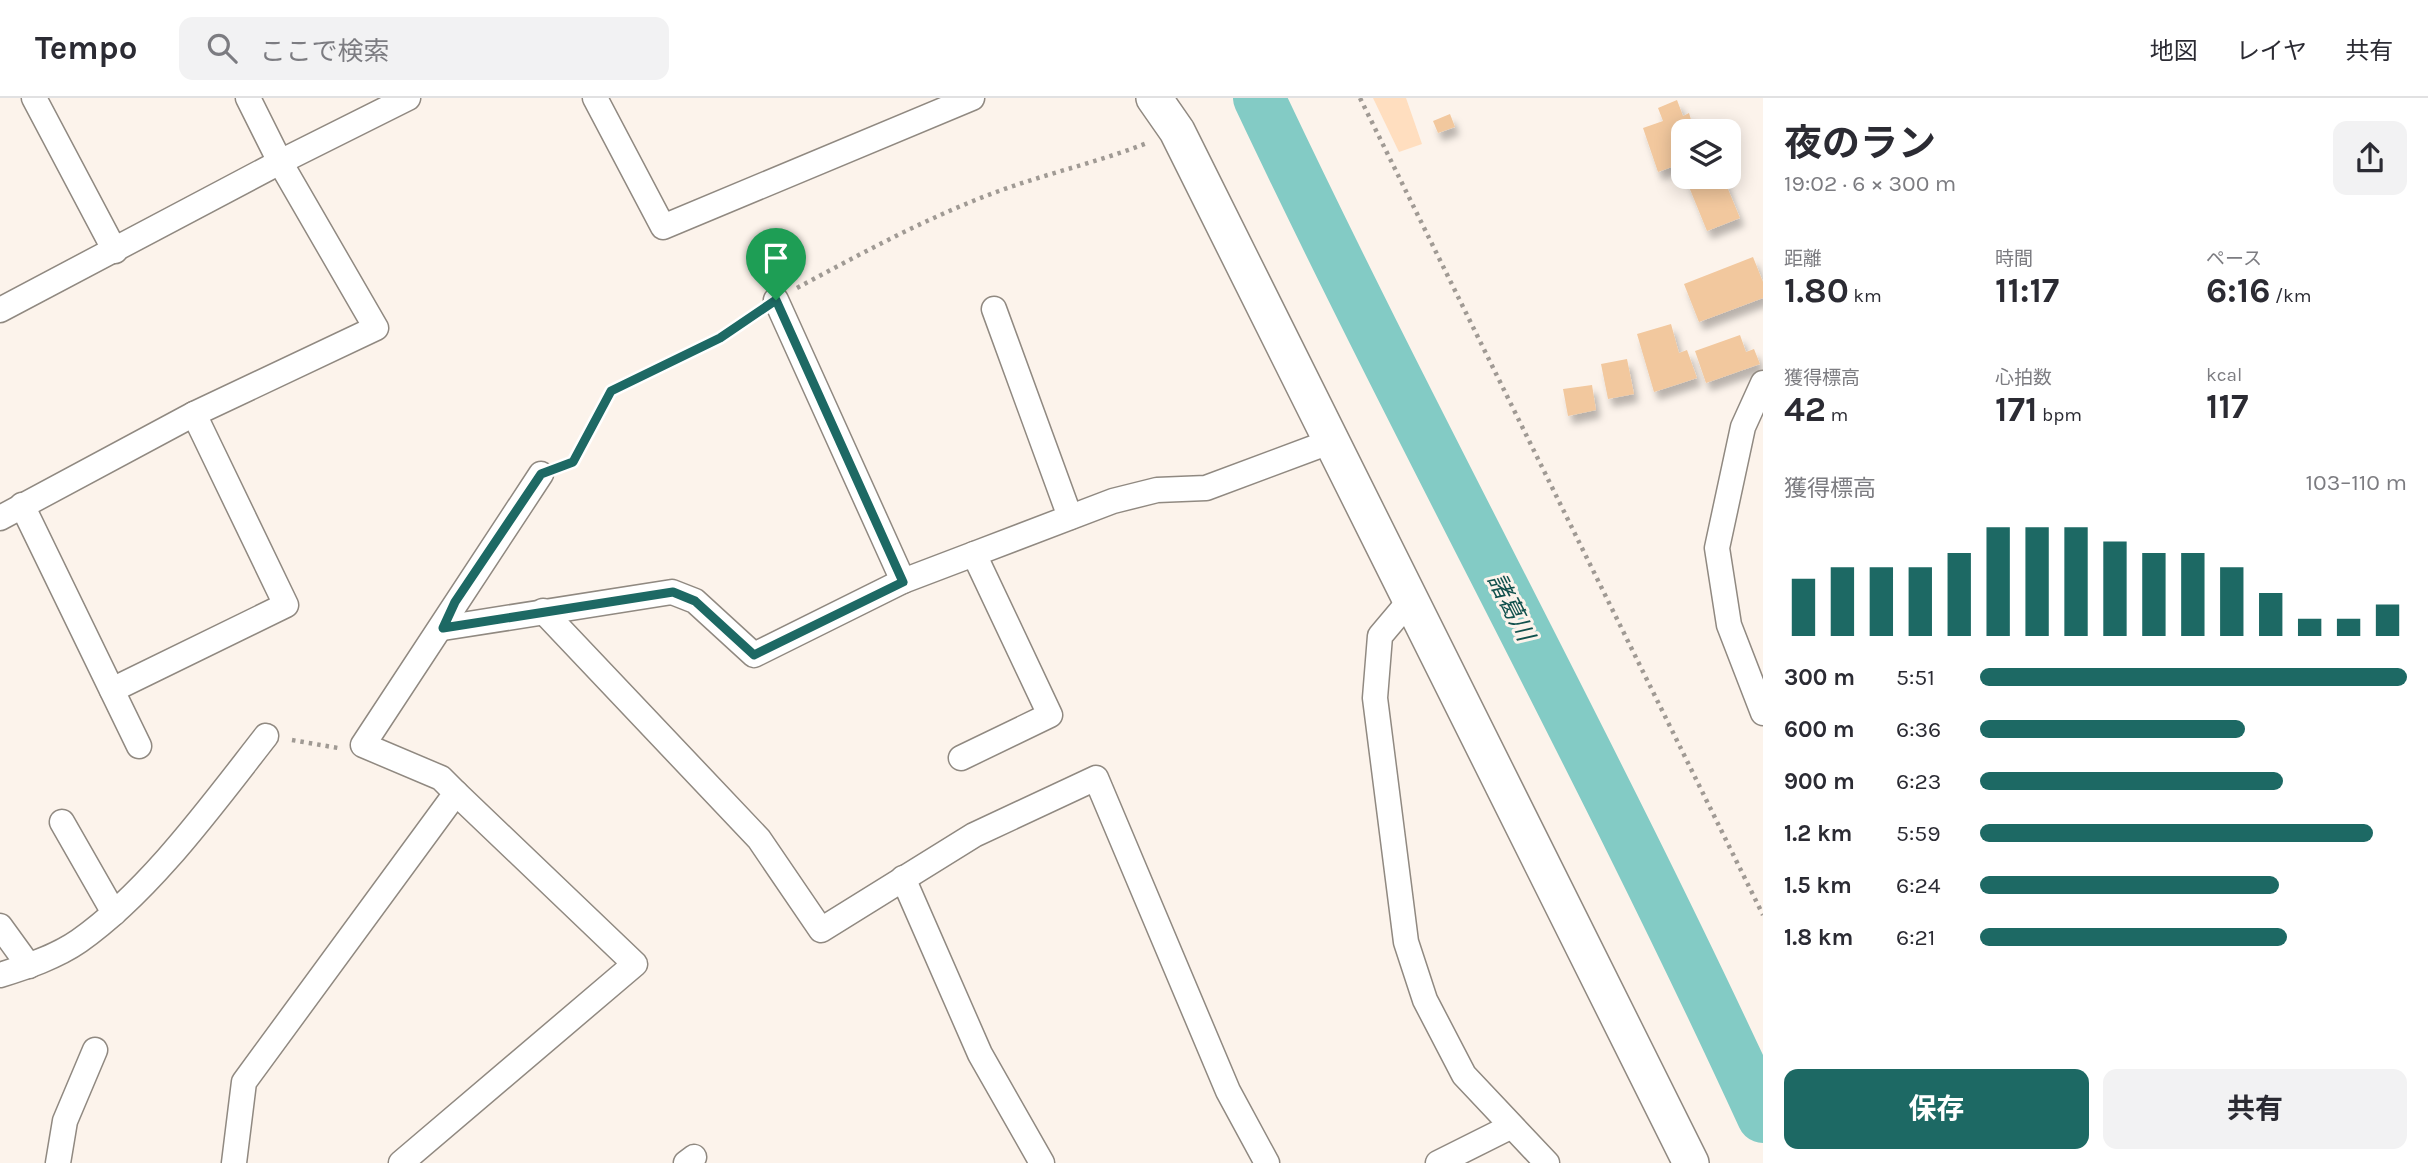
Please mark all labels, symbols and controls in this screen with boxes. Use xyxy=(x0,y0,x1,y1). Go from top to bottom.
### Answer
search box xyxy=(179,17,669,80)
text: Tempo xyxy=(35,29,137,67)
icon: search xyxy=(203,29,241,67)
text: ここで検索 xyxy=(259,36,389,67)
text: 地図 xyxy=(2150,37,2198,65)
text: レイヤ xyxy=(2236,37,2307,65)
text: 共有 xyxy=(2345,37,2393,65)
map controls xyxy=(1671,119,1741,189)
button: layers xyxy=(1671,119,1741,189)
text: 夜のラン xyxy=(1784,121,1936,166)
button: share xyxy=(2333,121,2407,195)
text: 19:02 · 6 × 300 m xyxy=(1784,170,1956,197)
pin xyxy=(746,228,806,300)
icon: arrive xyxy=(757,239,795,277)
text: 距離 xyxy=(1784,248,1822,270)
text: 時間 xyxy=(1995,248,2033,270)
text: ペース xyxy=(2206,248,2262,270)
text: 1.80 xyxy=(1784,270,1849,311)
text: 11:17 xyxy=(1995,270,2059,311)
text: 6:16 xyxy=(2206,270,2270,311)
text: km xyxy=(1849,285,1882,307)
text: /km xyxy=(2270,285,2312,307)
text: kcal xyxy=(2206,364,2242,386)
text: 獲得標高 xyxy=(1784,367,1860,389)
text: 心拍数 xyxy=(1995,367,2052,389)
text: 117 xyxy=(2206,386,2248,427)
text: 42 xyxy=(1784,389,1826,430)
text: 171 xyxy=(1995,389,2037,430)
text: m xyxy=(1826,404,1848,426)
text: bpm xyxy=(2037,404,2082,426)
text: 103–110 m xyxy=(2305,469,2407,496)
text: 獲得標高 xyxy=(1784,475,1876,502)
water label: 諸葛川 xyxy=(1482,569,1541,648)
text: 300 m xyxy=(1784,664,1855,691)
text: 5:51 xyxy=(1896,664,1935,691)
text: 600 m xyxy=(1784,716,1855,743)
text: 6:36 xyxy=(1896,716,1941,743)
text: 900 m xyxy=(1784,768,1855,795)
text: 6:23 xyxy=(1896,768,1941,795)
text: 1.2 km xyxy=(1784,820,1852,847)
text: 5:59 xyxy=(1896,820,1941,847)
text: 1.5 km xyxy=(1784,872,1852,899)
text: 6:24 xyxy=(1896,872,1941,899)
text: 1.8 km xyxy=(1784,924,1853,951)
text: 6:21 xyxy=(1896,924,1935,951)
button: 保存 xyxy=(1784,1069,2089,1149)
button: 共有 xyxy=(2103,1069,2407,1149)

